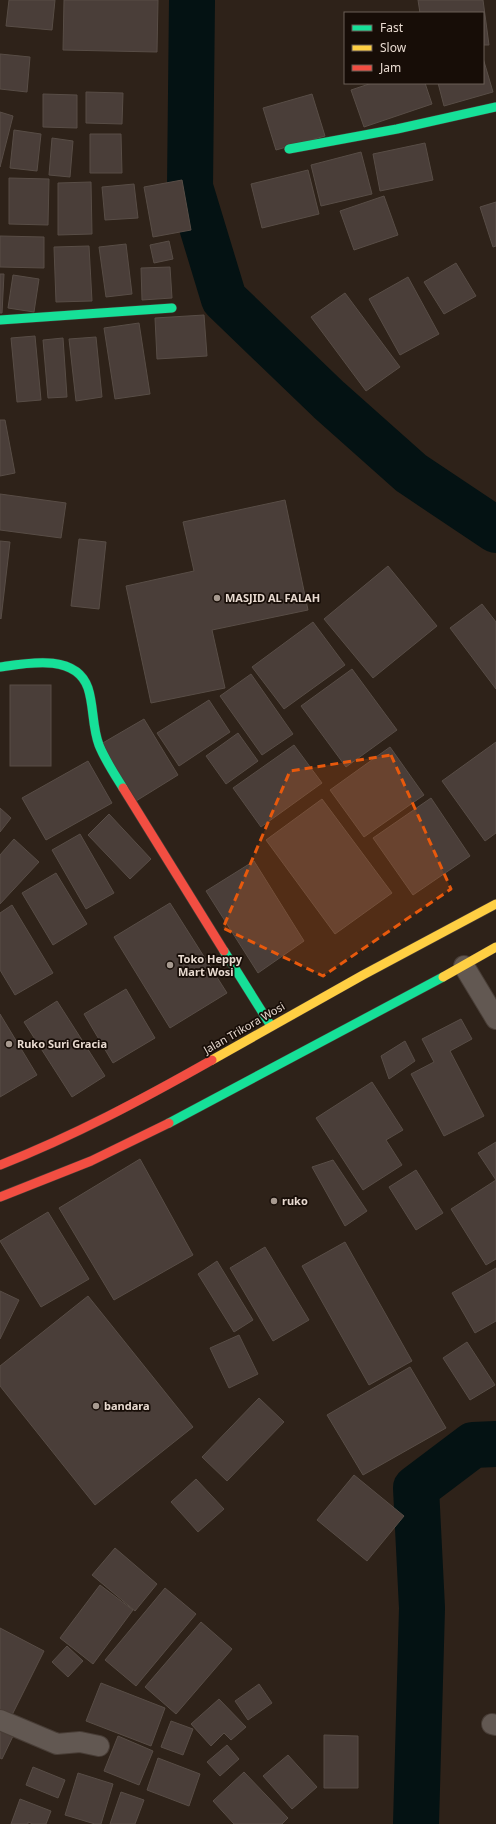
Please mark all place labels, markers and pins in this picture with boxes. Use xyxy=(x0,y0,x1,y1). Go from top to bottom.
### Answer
place label: MASJID AL FALAH xyxy=(225,590,320,605)
marker: MASJID AL FALAH xyxy=(212,593,222,603)
place label: Toko Heppy Mart Wosi xyxy=(178,951,243,979)
marker: Toko Heppy Mart Wosi xyxy=(165,960,175,970)
place label: Ruko Suri Gracia xyxy=(17,1036,107,1051)
marker: Ruko Suri Gracia xyxy=(4,1039,14,1049)
place label: ruko xyxy=(282,1193,308,1208)
marker: ruko xyxy=(269,1196,279,1206)
place label: bandara xyxy=(104,1398,150,1413)
marker: bandara xyxy=(91,1401,101,1411)

